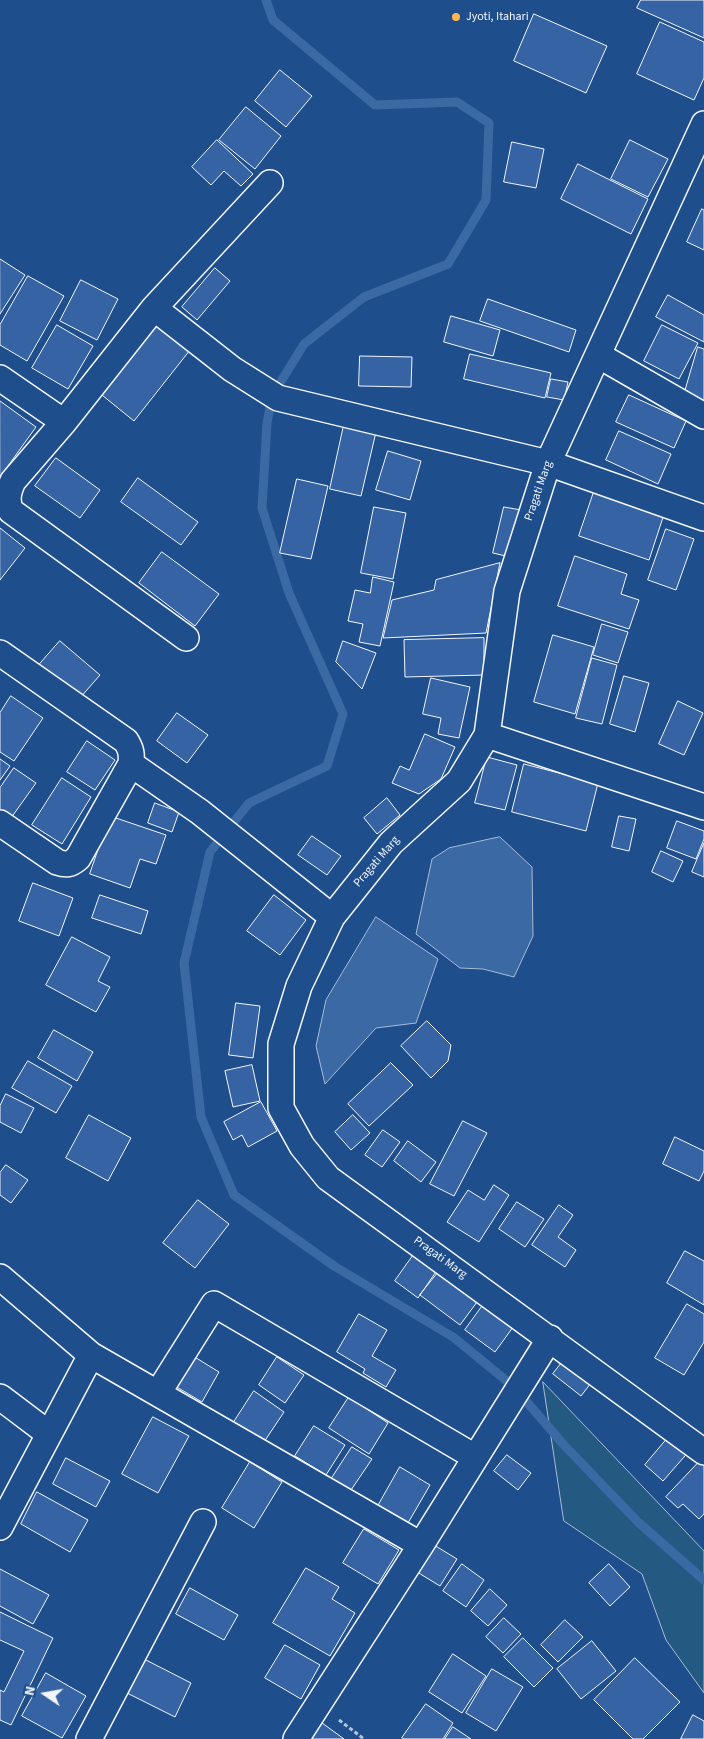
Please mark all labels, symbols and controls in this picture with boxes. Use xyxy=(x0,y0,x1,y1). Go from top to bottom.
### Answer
place label: Jyoti, Itahari xyxy=(466,10,529,24)
marker: Jyoti, Itahari xyxy=(450,11,462,23)
street label: Pragati Marg xyxy=(522,459,556,523)
street label: Pragati Marg xyxy=(351,834,403,890)
street label: Pragati Marg xyxy=(410,1234,470,1282)
north arrow xyxy=(20,1669,70,1719)
text: N xyxy=(20,1684,41,1698)

